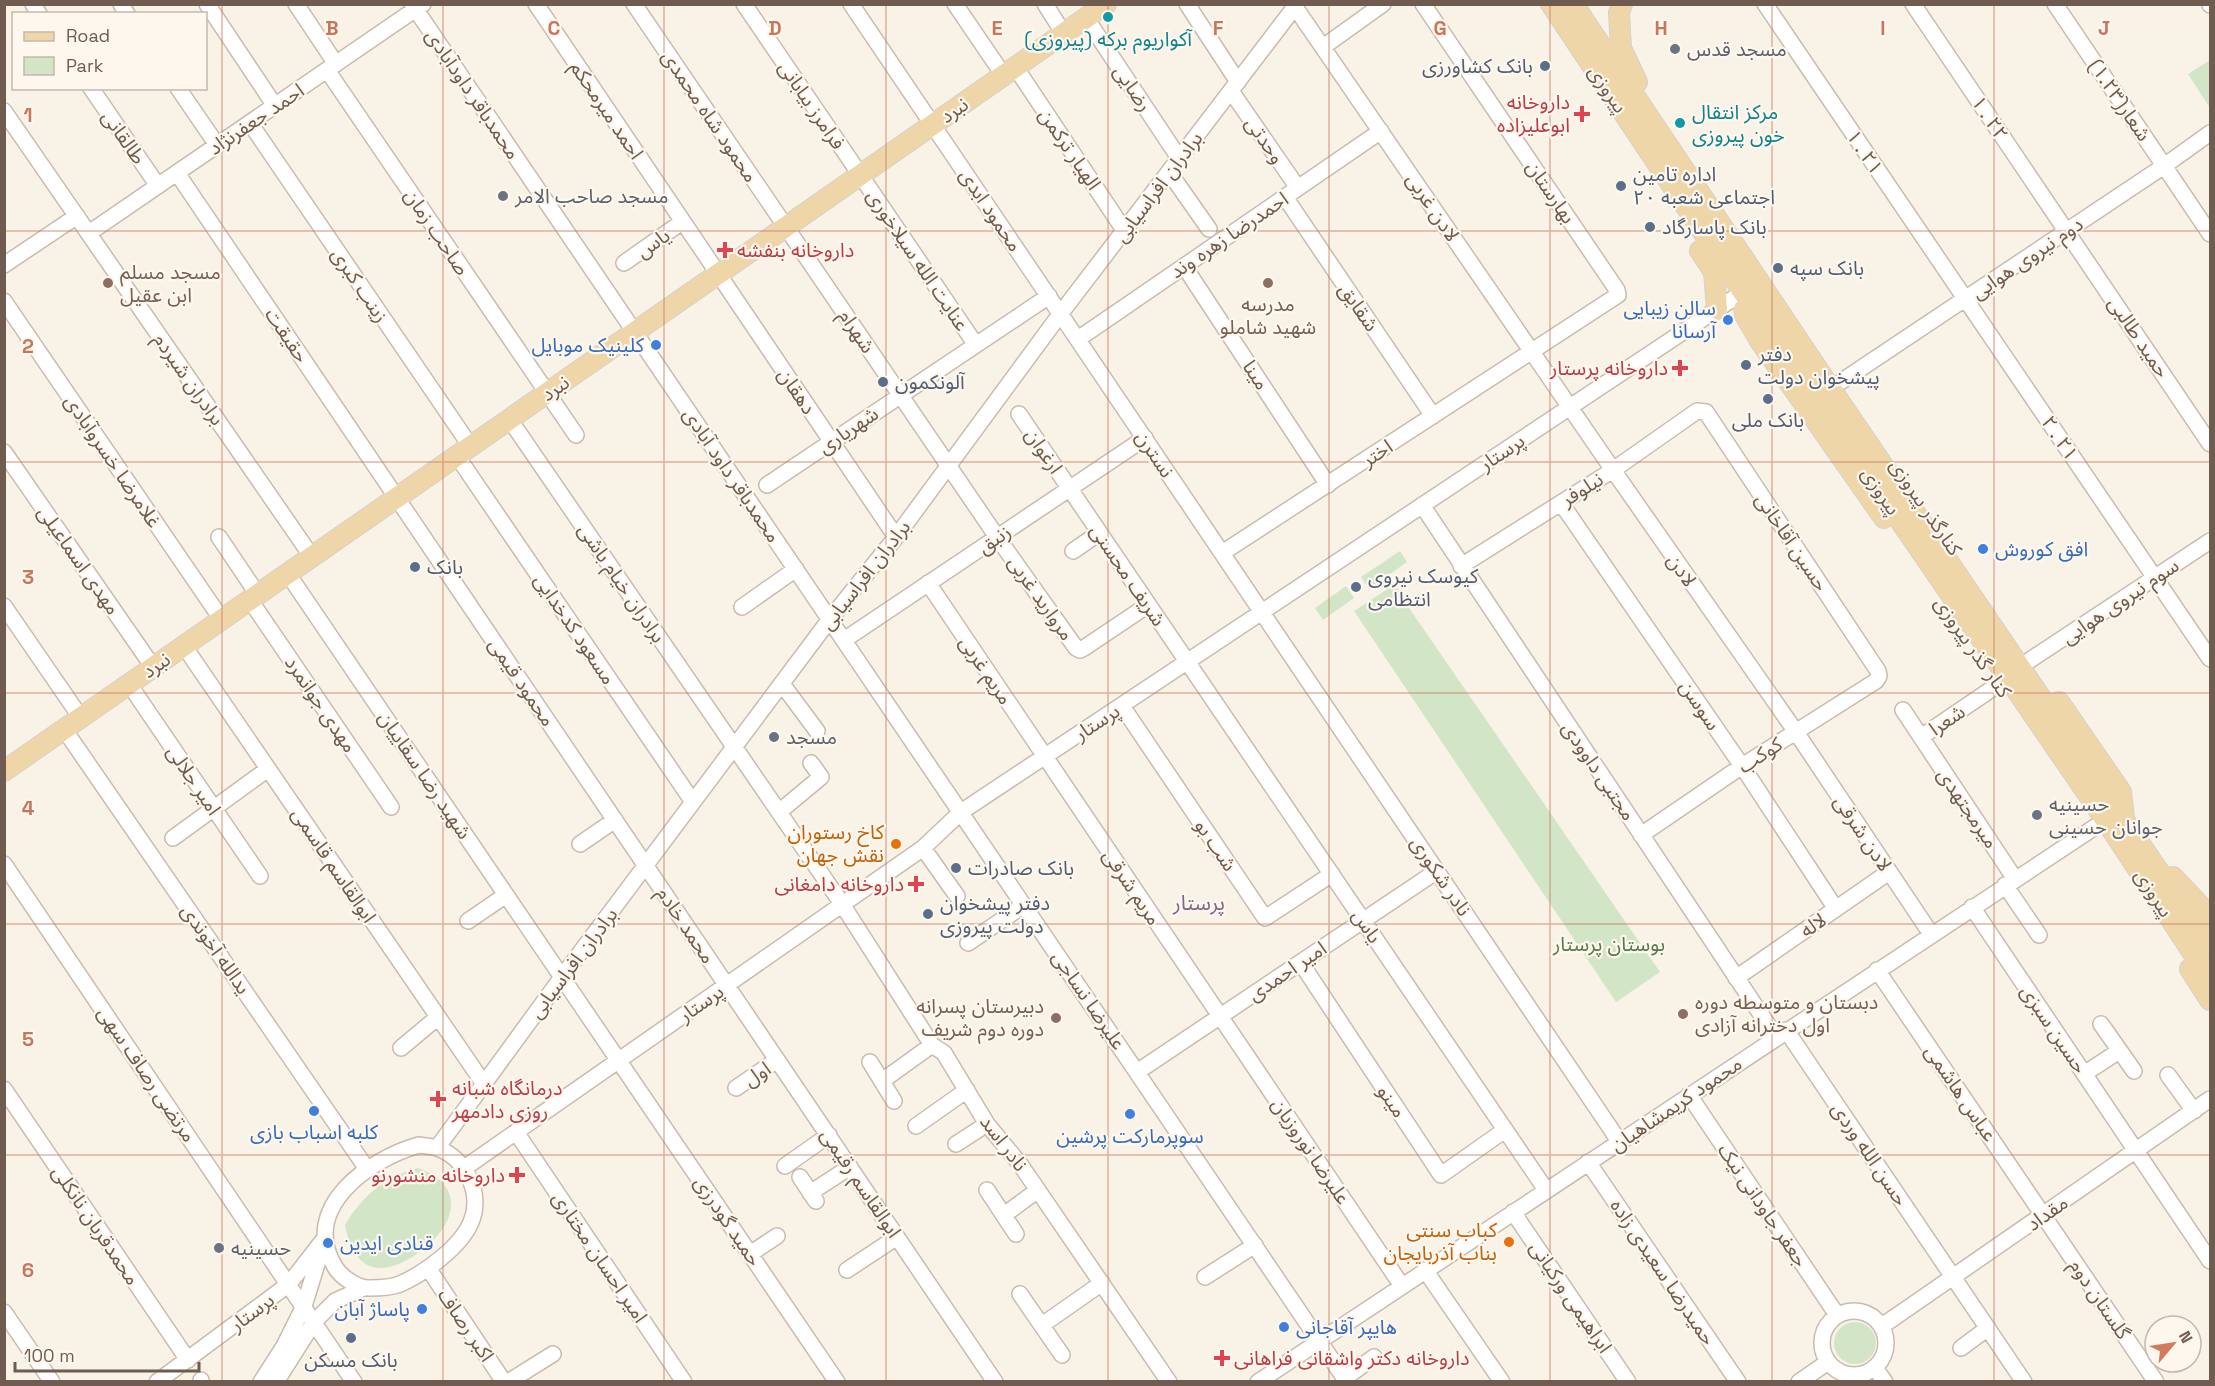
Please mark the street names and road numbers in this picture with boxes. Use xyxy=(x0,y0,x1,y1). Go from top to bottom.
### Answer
street label: محمدباقر داودآبادی xyxy=(420,24,526,164)
street label: محمود شاه محمدی xyxy=(656,45,764,187)
street label: شعار(۱.۲۳) xyxy=(2083,54,2157,146)
street label: فرامرز بیابانی xyxy=(773,55,851,155)
street label: احمد میرمحکم xyxy=(563,56,650,165)
street label: رضایی xyxy=(1108,59,1158,117)
street label: پیروزی xyxy=(1582,60,1634,118)
street label: احمد جعفرنژاد xyxy=(203,77,309,161)
street label: نبرد xyxy=(935,91,973,129)
street label: ۱ . ۲۲ xyxy=(1966,91,2014,145)
street label: الهیار ترکمن xyxy=(1033,103,1107,195)
street label: طالقانی xyxy=(96,105,152,169)
street label: وحدتی xyxy=(1239,111,1291,169)
street label: ۱ . ۲۱ xyxy=(1841,125,1889,179)
street label: برادران افراسیابی xyxy=(1108,126,1208,248)
street label: بهارستان xyxy=(1520,155,1582,229)
street label: محمود ابدی xyxy=(954,163,1028,257)
street label: لادن غربی xyxy=(1401,168,1465,246)
street label: صاحب زمان xyxy=(398,184,476,280)
street label: عنایت الله سیلاخوری xyxy=(861,184,975,336)
street label: احمدرضا زهره وند xyxy=(1165,186,1293,284)
street label: دوم نیروی هوایی xyxy=(1966,211,2089,307)
street label: یاس xyxy=(631,222,675,264)
street label: زینب کبری xyxy=(326,243,394,327)
street label: شقایق xyxy=(1333,278,1385,336)
street label: حمید طالبی xyxy=(2102,291,2176,383)
street label: حقیقت xyxy=(259,302,315,368)
street label: شهرام xyxy=(831,304,881,359)
street label: برادران شیردم xyxy=(146,328,230,432)
street label: مینا xyxy=(1237,355,1275,395)
street label: دهقان xyxy=(772,363,822,419)
street label: نبرد xyxy=(536,369,574,407)
street label: غلامرضا خسروآبادی xyxy=(59,389,167,533)
street label: شهریاری xyxy=(813,400,883,460)
street label: محمدباقر داود آبادی xyxy=(677,403,787,547)
street label: ۲ . ۲۱ xyxy=(2036,411,2084,465)
street label: ارغوان xyxy=(1019,423,1069,479)
street label: نسترن xyxy=(1130,425,1180,483)
street label: پرستار xyxy=(1473,427,1530,477)
street label: اختر xyxy=(1356,433,1397,473)
street label: کنارگذر پیروزی xyxy=(1884,453,1968,561)
street label: پیروزی xyxy=(1855,462,1907,520)
street label: نیلوفر xyxy=(1555,466,1608,513)
street label: حسین آقاخانی xyxy=(1750,488,1834,596)
street label: مهدی اسماعیلی xyxy=(32,500,126,620)
street label: برادران افراسیابی xyxy=(814,515,916,635)
street label: برادران خیام باشی xyxy=(571,518,672,649)
street label: زنبق xyxy=(972,518,1016,560)
street label: شریف محسنی xyxy=(1084,519,1172,631)
street label: لادن xyxy=(1661,548,1703,592)
street label: مروارید غربی xyxy=(1002,550,1080,646)
street label: سوم نیروی هوایی xyxy=(2056,552,2185,652)
street label: مسعود کدخدایی xyxy=(528,568,622,690)
street label: کنار گذر پیروزی xyxy=(1928,591,2018,703)
street label: مریم غربی xyxy=(952,631,1018,711)
street label: محمود قیمی xyxy=(483,633,561,731)
street label: نبرد xyxy=(137,646,175,684)
street label: مهدی جوانمرد xyxy=(279,651,363,757)
street label: سوسن xyxy=(1674,675,1726,735)
street label: پرستار xyxy=(1068,698,1125,747)
street label: شعرا xyxy=(1924,699,1970,741)
street label: شهید رضا سقاییان xyxy=(373,706,477,844)
street label: مجتبی داوودی xyxy=(1556,716,1642,826)
street label: کوکب xyxy=(1733,731,1788,779)
street label: امیر جلالی xyxy=(161,740,227,820)
street label: میرمجتهدی xyxy=(1932,763,2004,853)
street label: لادن شرقی xyxy=(1828,790,1898,876)
street label: ابوالقاسم قاسمی xyxy=(284,802,382,929)
street label: شب بو xyxy=(1189,814,1243,876)
street label: نادر شکوری xyxy=(1405,831,1477,921)
street label: مریم شرقی xyxy=(1095,844,1167,931)
street label: پیروزی xyxy=(2129,864,2179,922)
street label: محمد خادم xyxy=(649,881,721,970)
street label: یدالله آخوندی xyxy=(175,899,257,999)
street label: برادران افراسیابی xyxy=(523,902,623,1024)
street label: یاس xyxy=(1346,904,1388,948)
street label: لاله xyxy=(1795,907,1831,943)
street label: امیر احمدی xyxy=(1243,935,1331,1007)
street label: علیرضا نساجی xyxy=(1046,945,1132,1055)
street label: پرستار xyxy=(672,978,729,1029)
street label: حسین سبزی xyxy=(2015,980,2093,1078)
street label: مرتضی رصاف سهی xyxy=(92,1001,202,1147)
street label: عباس هاشمی xyxy=(1919,1040,2003,1146)
street label: محمود کریمشاهیان xyxy=(1605,1050,1747,1158)
street label: اول xyxy=(738,1056,776,1092)
street label: مینو xyxy=(1372,1080,1412,1122)
street label: علیرضا نوروزیان xyxy=(1266,1093,1356,1209)
street label: حسن الله وردی xyxy=(1826,1097,1914,1211)
street label: نادر اسد xyxy=(974,1109,1034,1177)
street label: ابوالقاسم رقیمی xyxy=(813,1123,907,1244)
street label: جعفر جاودانی نیک xyxy=(1712,1138,1814,1272)
street label: محمدقربان نانکلی xyxy=(46,1160,146,1290)
street label: حمید گودرزی xyxy=(688,1171,768,1271)
street label: امیر احسان مختاری xyxy=(546,1186,654,1328)
street label: مقداد xyxy=(2021,1189,2073,1237)
street label: حمیدرضا سعیدی زاده xyxy=(1604,1194,1722,1350)
street label: ابراهیمی ورکیانی xyxy=(1524,1236,1618,1358)
street label: گلستان دوم xyxy=(2062,1254,2137,1346)
street label: اکبر رصاف xyxy=(432,1283,500,1367)
street label: پرستار xyxy=(224,1287,280,1338)

